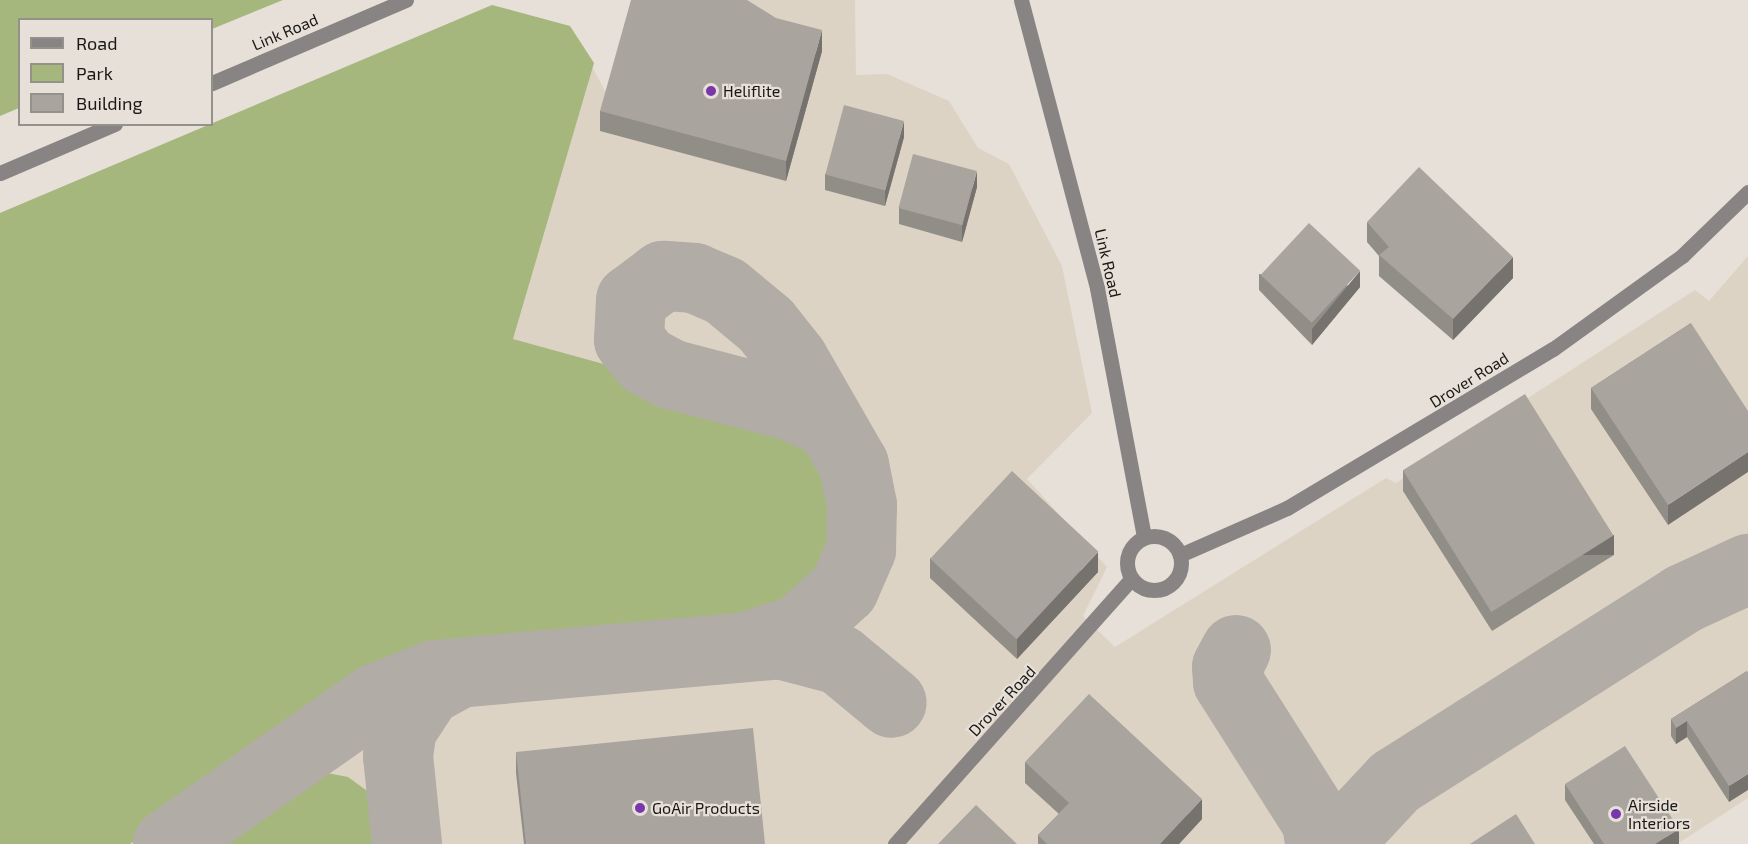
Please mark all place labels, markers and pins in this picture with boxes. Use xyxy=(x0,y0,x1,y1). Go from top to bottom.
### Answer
place label: Heliflite xyxy=(723,81,780,101)
marker: Heliflite xyxy=(704,84,718,98)
place label: Airside Interiors xyxy=(1628,795,1690,833)
place label: GoAir Products xyxy=(652,798,760,818)
marker: GoAir Products xyxy=(633,801,647,815)
marker: Airside Interiors xyxy=(1609,807,1623,821)

